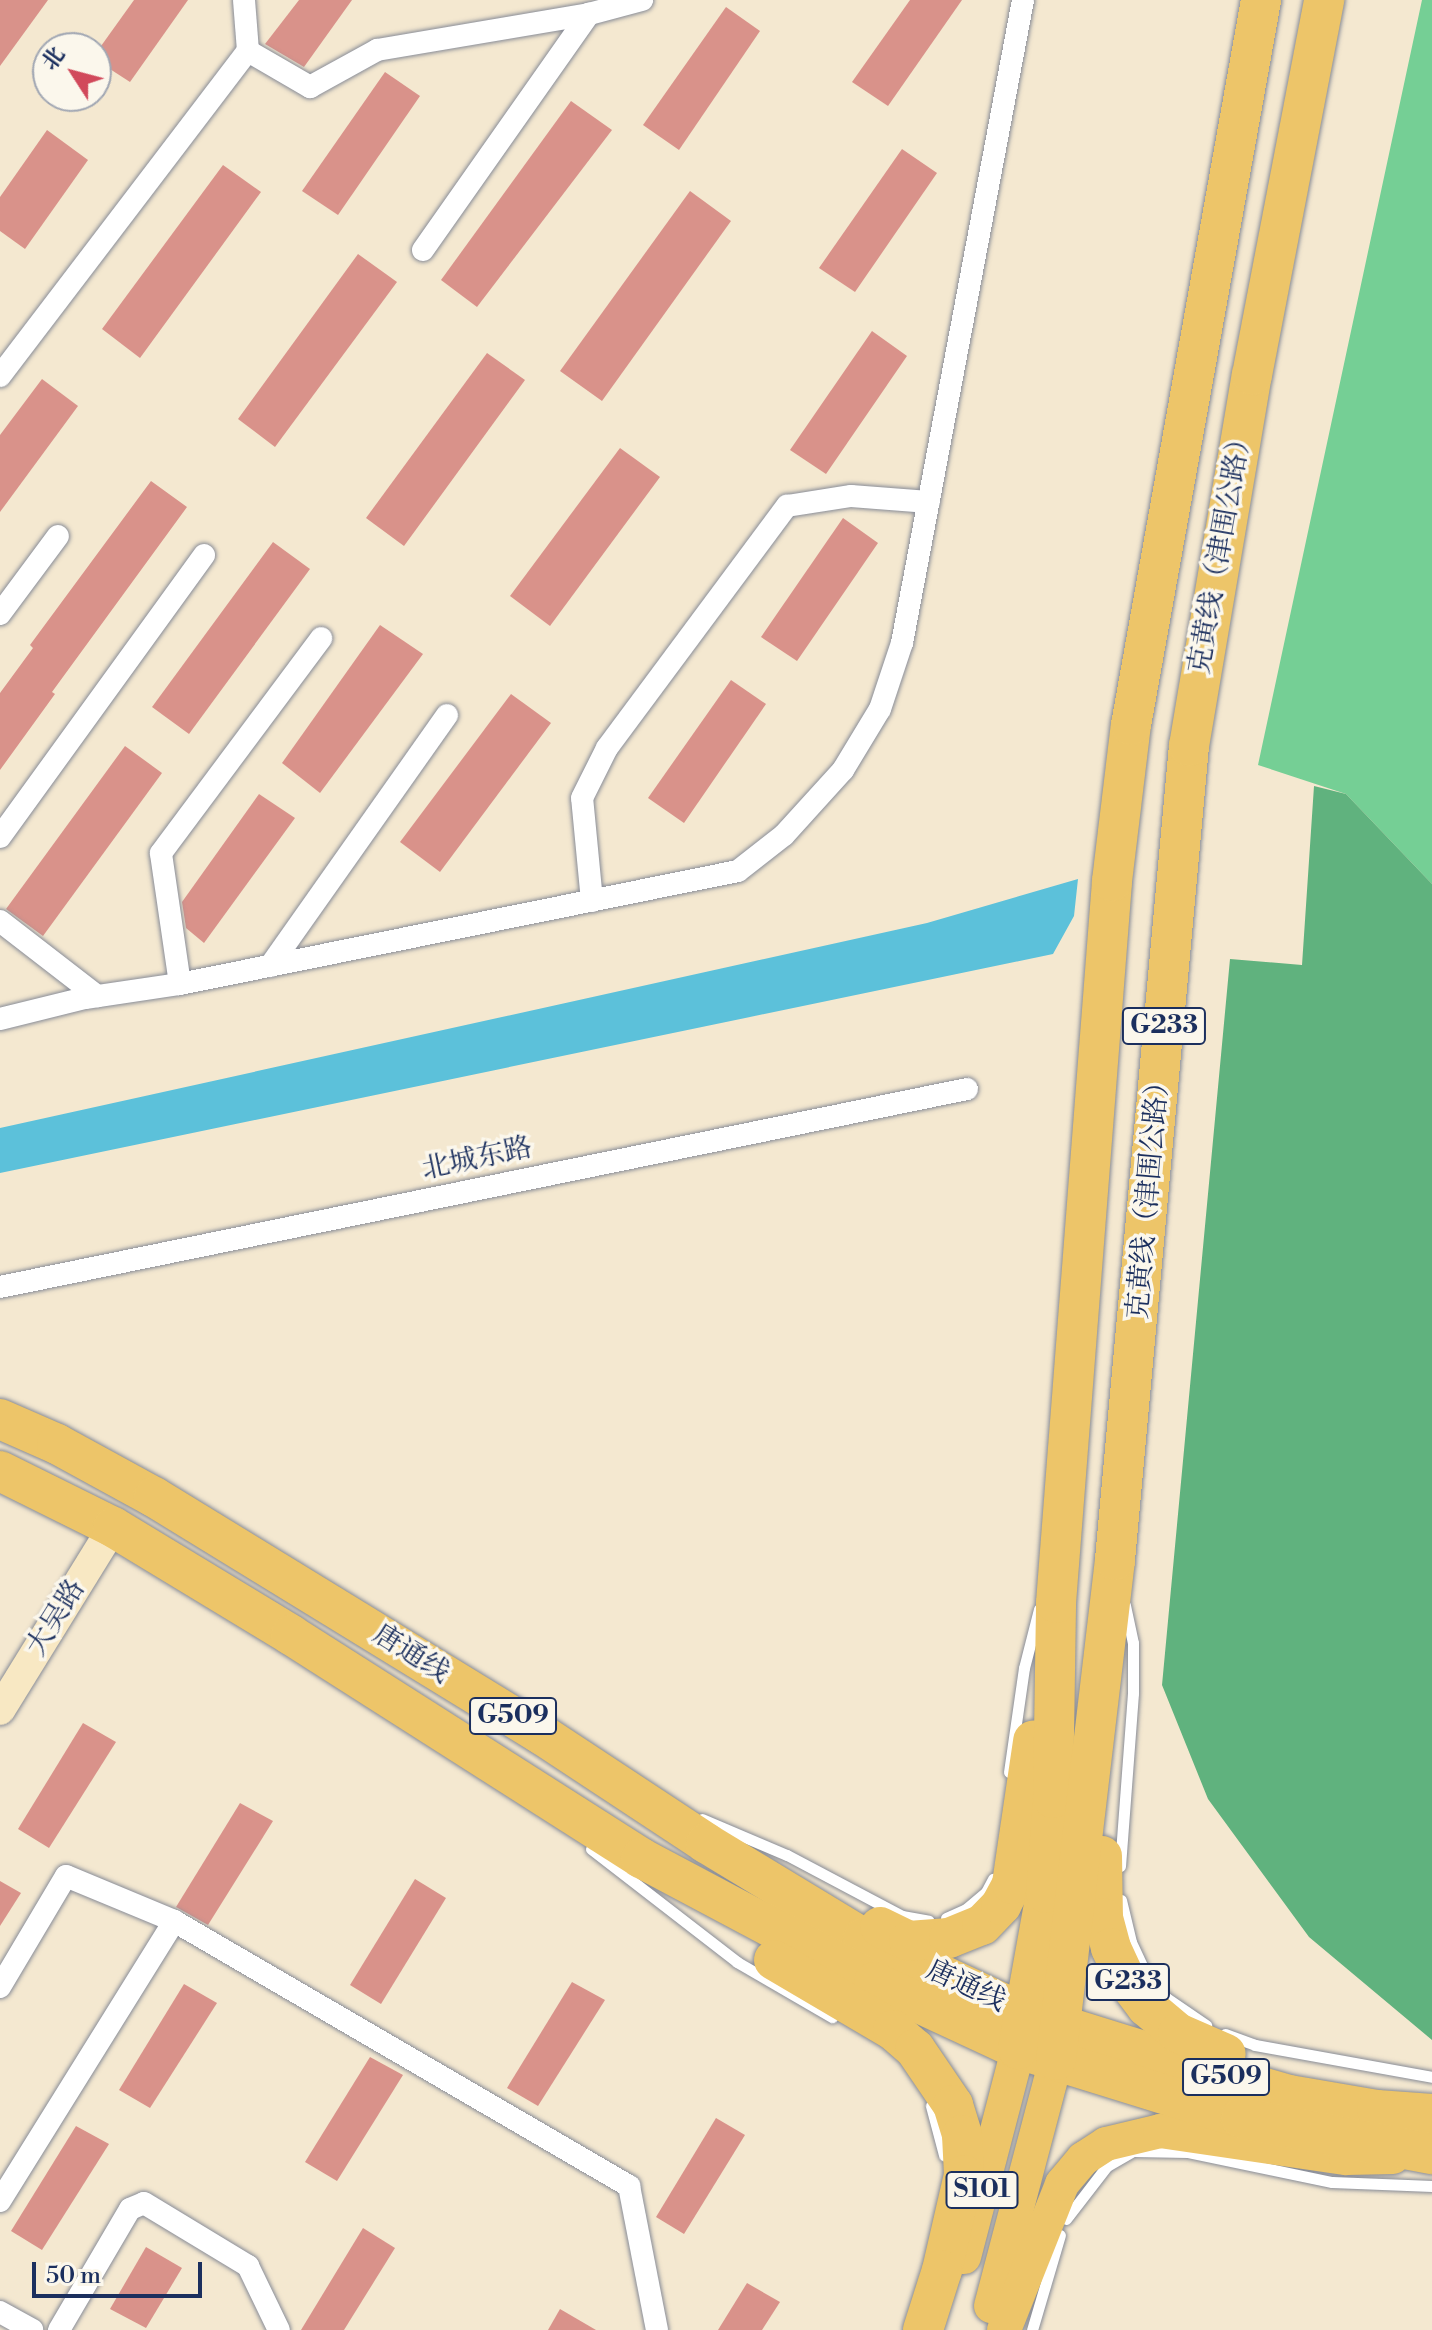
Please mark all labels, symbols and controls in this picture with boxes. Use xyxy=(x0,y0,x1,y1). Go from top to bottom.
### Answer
north arrow xyxy=(32,32,112,112)
text: 北 xyxy=(36,42,71,76)
street label: 克黄线（津围公路） xyxy=(1183,423,1259,677)
road number: G233 xyxy=(1120,1004,1208,1048)
street label: 克黄线（津围公路） xyxy=(1121,1067,1177,1321)
street label: 北城东路 xyxy=(419,1131,535,1187)
street label: 大吴路 xyxy=(19,1573,93,1663)
street label: 唐通线 xyxy=(366,1617,456,1691)
road number: G509 xyxy=(469,1694,557,1738)
street label: 唐通线 xyxy=(921,1953,1011,2019)
road number: G233 xyxy=(1084,1960,1172,2004)
road number: G509 xyxy=(1182,2055,1270,2099)
road number: S101 xyxy=(944,2168,1020,2212)
scale bar xyxy=(36,2246,206,2296)
text: 50 m xyxy=(46,2261,101,2291)

